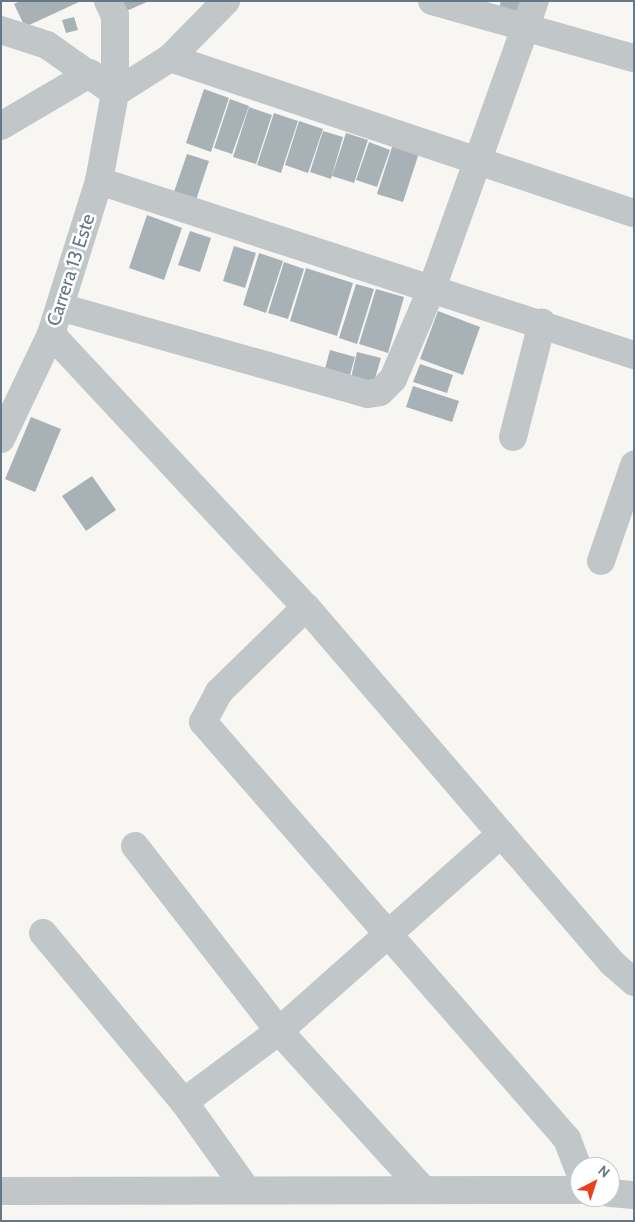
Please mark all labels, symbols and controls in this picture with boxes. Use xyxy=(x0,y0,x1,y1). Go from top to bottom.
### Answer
street label: Carrera 13 Este xyxy=(42,211,100,329)
north arrow xyxy=(570,1157,620,1207)
text: N xyxy=(594,1161,614,1181)

